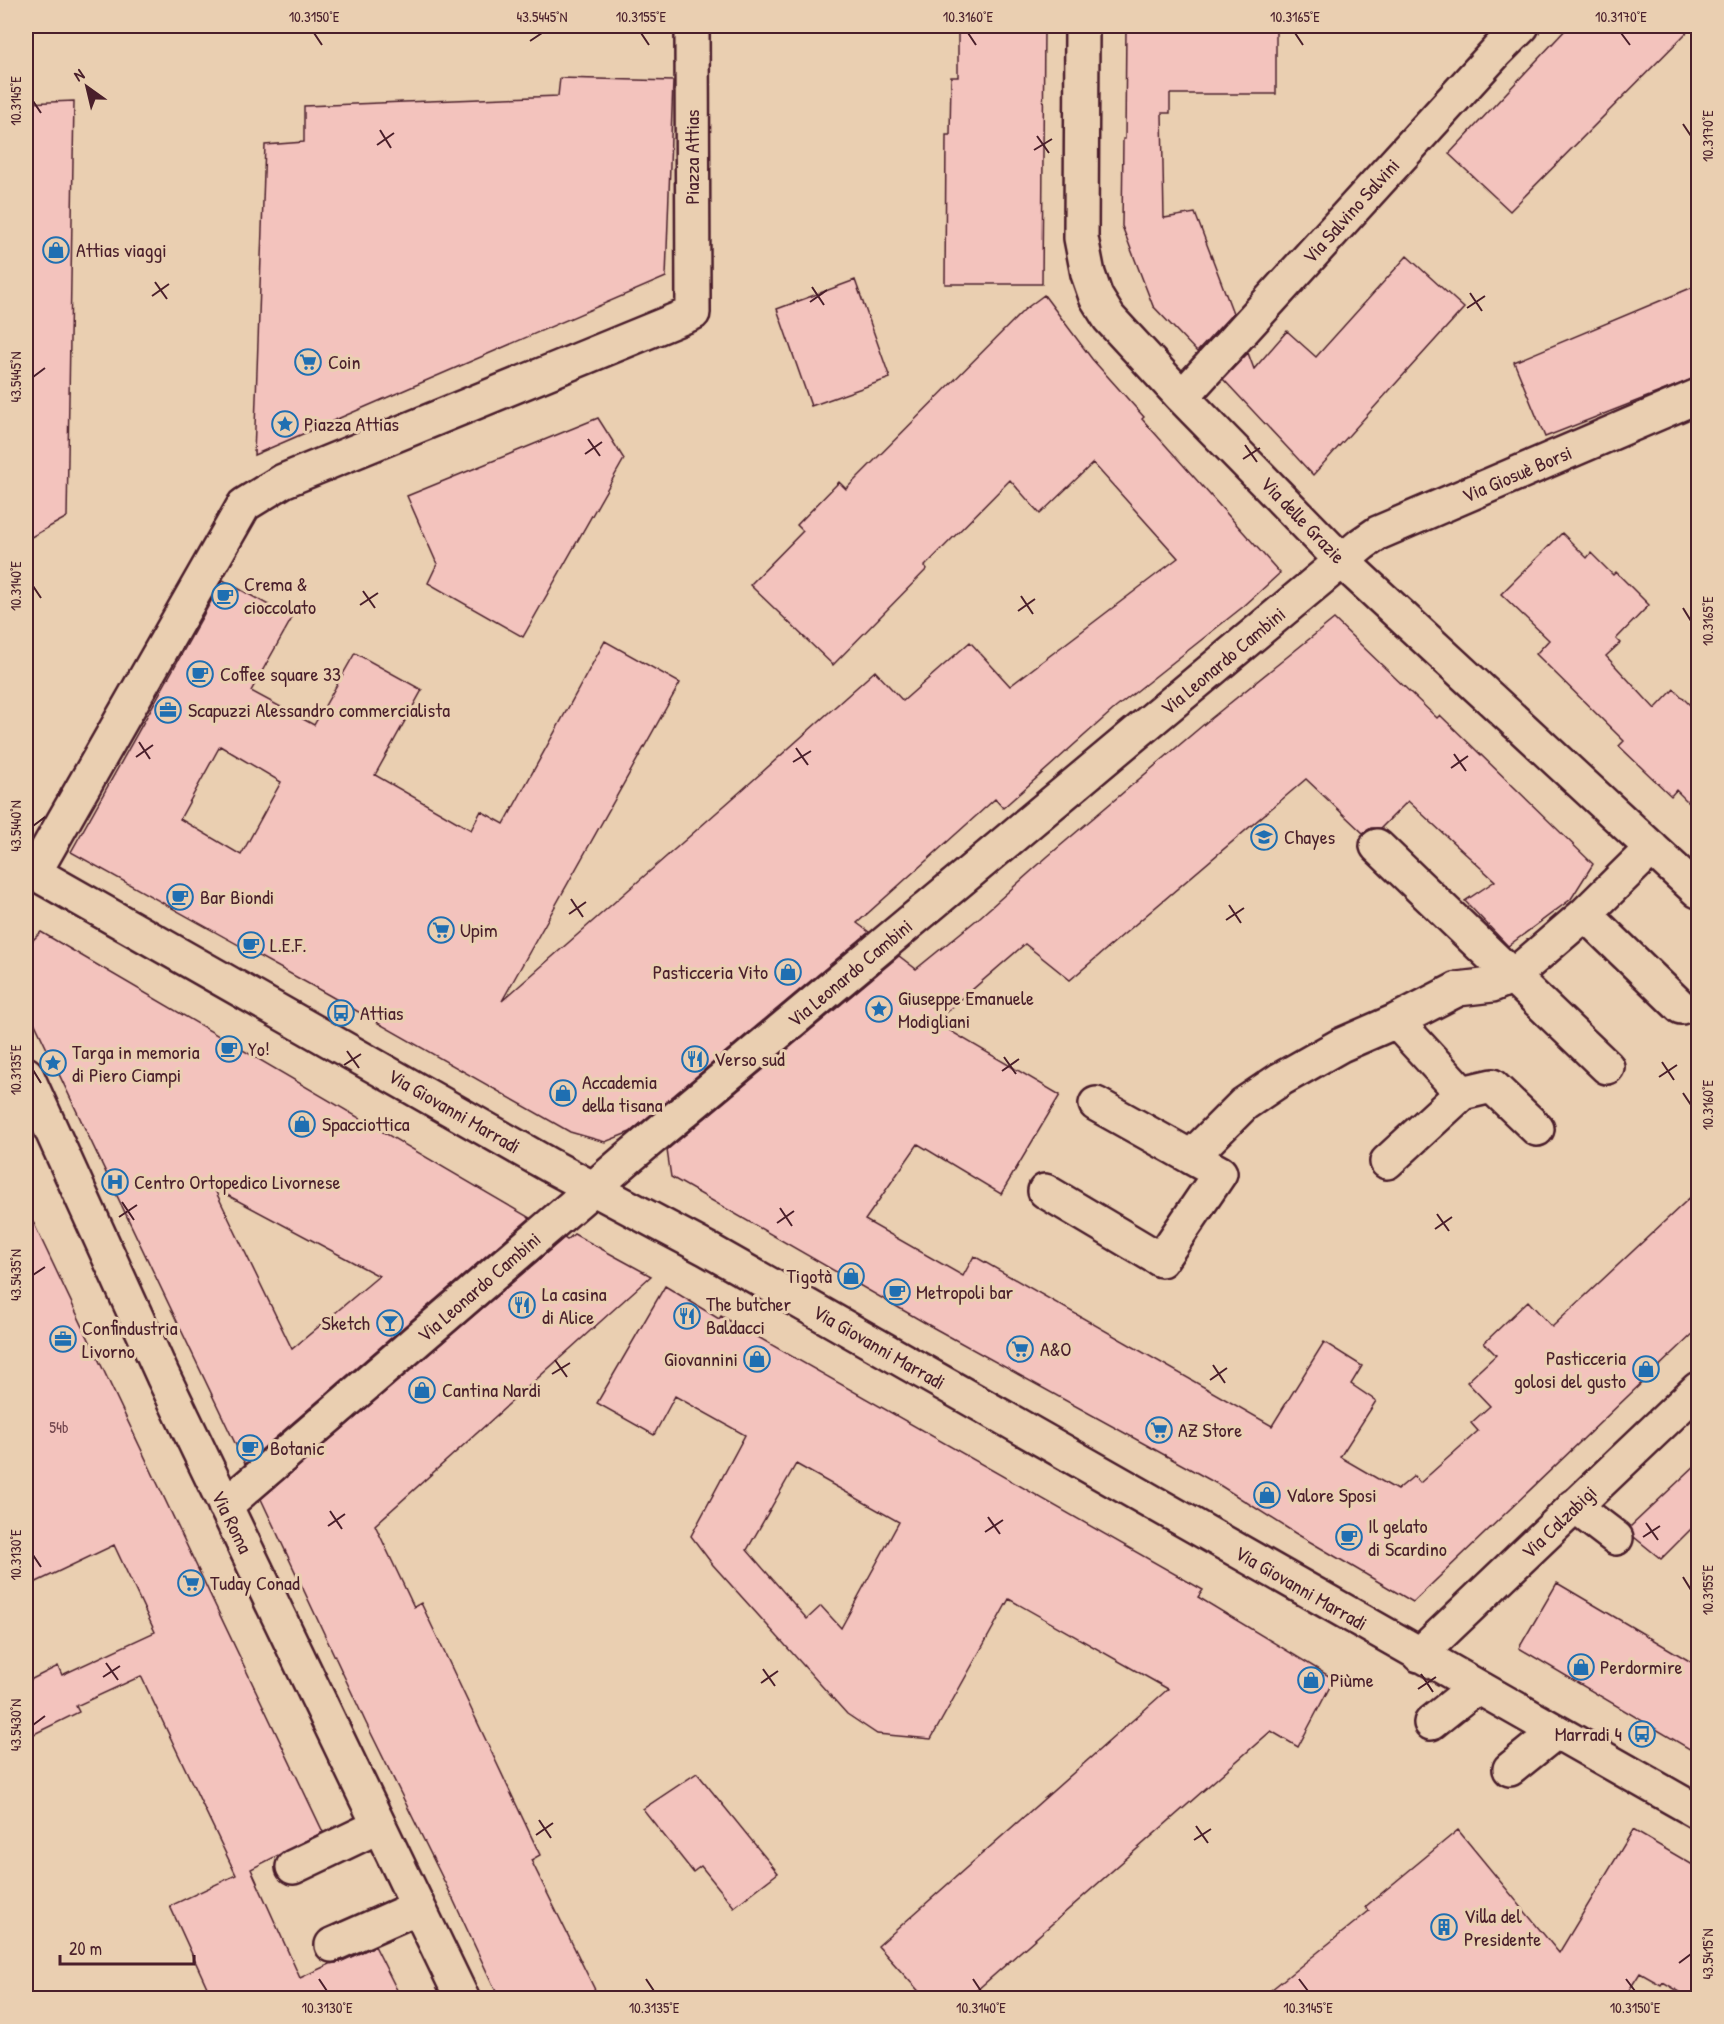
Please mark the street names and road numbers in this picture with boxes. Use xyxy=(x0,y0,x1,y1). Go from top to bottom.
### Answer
street label: Piazza Attias xyxy=(678,109,705,205)
street label: Via Salvino Salvini xyxy=(1296,152,1405,269)
street label: Via Giosuè Borsi xyxy=(1458,438,1576,509)
street label: Via delle Grazie xyxy=(1255,470,1352,569)
street label: Via Leonardo Cambini xyxy=(1155,600,1291,721)
street label: Via Leonardo Cambini xyxy=(782,912,918,1033)
street label: Via Giovanni Marradi xyxy=(383,1062,525,1159)
street label: Via Leonardo Cambini xyxy=(411,1225,546,1348)
street label: Via Giovanni Marradi xyxy=(808,1298,950,1395)
street label: Via Calzabigi xyxy=(1515,1479,1602,1564)
street label: Via Roma xyxy=(206,1486,259,1558)
street label: Via Giovanni Marradi xyxy=(1230,1539,1372,1636)

